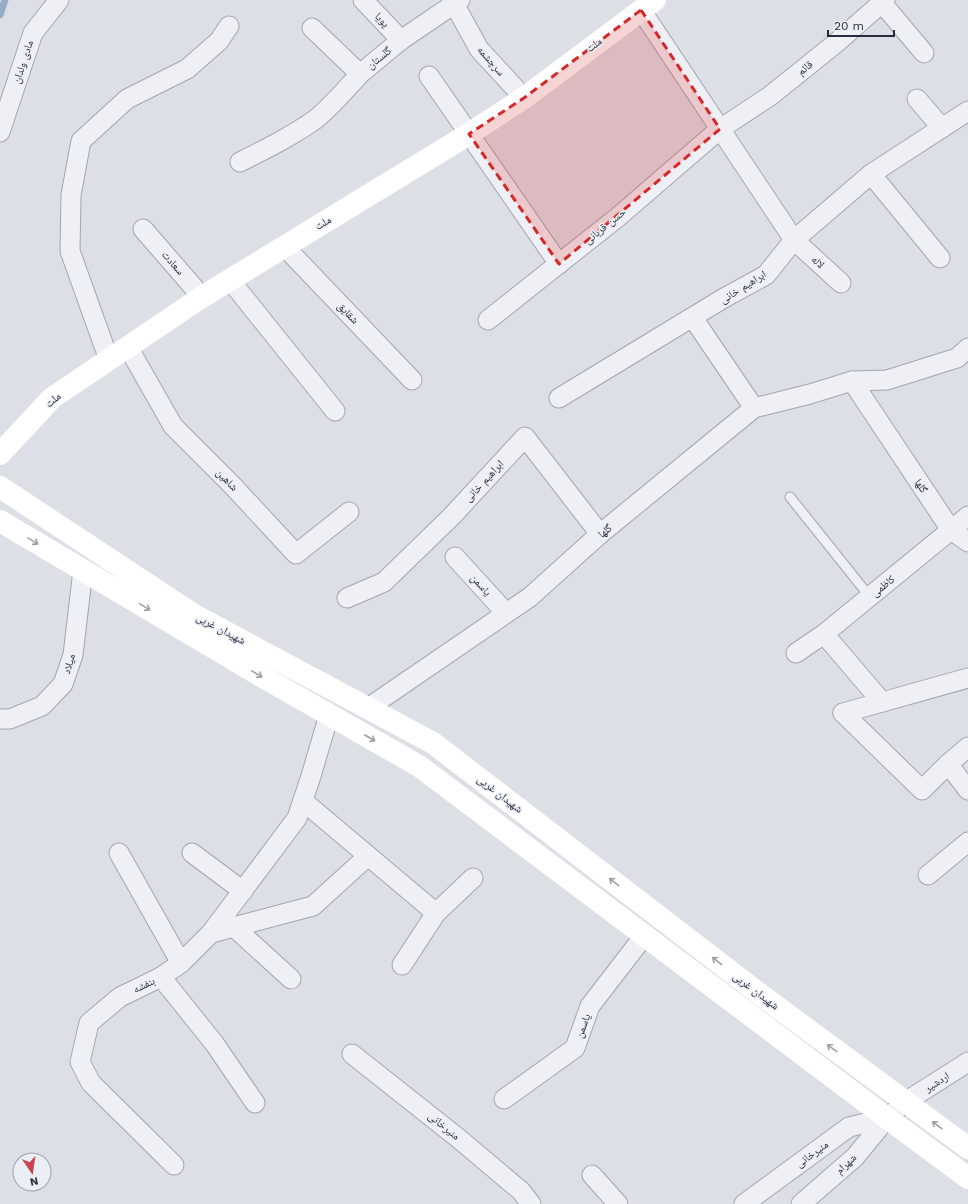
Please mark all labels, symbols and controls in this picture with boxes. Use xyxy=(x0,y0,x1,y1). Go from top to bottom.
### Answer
street label: پویا xyxy=(372,10,392,30)
scale bar xyxy=(828,12,894,38)
text: 20 m xyxy=(834,19,864,33)
street label: ملت xyxy=(583,35,605,55)
street label: مادی ولدان xyxy=(10,39,36,85)
street label: سرچشمه xyxy=(474,43,508,79)
street label: گلستان xyxy=(364,44,394,72)
street label: قائم xyxy=(795,58,816,79)
street label: حسن قربانی xyxy=(582,205,628,247)
street label: ملت xyxy=(312,213,334,233)
street label: سعادت xyxy=(159,248,187,278)
street label: لاله xyxy=(809,253,827,271)
street label: ابراهیم خانی xyxy=(717,268,769,307)
street label: شقایق xyxy=(335,299,361,327)
street label: ملت xyxy=(42,390,64,410)
street label: ابراهیم خانی xyxy=(461,457,507,505)
street label: شاهین xyxy=(213,466,241,494)
street label: گلها xyxy=(912,476,931,496)
street label: گلها xyxy=(595,521,615,541)
one-way arrow xyxy=(27,537,39,545)
street label: یاسمن xyxy=(468,571,494,599)
street label: کاظمی xyxy=(869,572,898,599)
one-way arrow xyxy=(139,604,151,612)
street label: شهیدان غربی xyxy=(194,611,248,647)
street label: میلاد xyxy=(60,652,78,676)
one-way arrow xyxy=(251,670,263,678)
one-way arrow xyxy=(364,735,376,743)
street label: شهیدان غربی xyxy=(475,772,525,816)
one-way arrow xyxy=(608,878,619,886)
one-way arrow xyxy=(711,957,722,966)
street label: شهیدان غربی xyxy=(731,970,781,1012)
street label: بنفشه xyxy=(131,974,157,996)
street label: یاسمن xyxy=(573,1012,594,1040)
one-way arrow xyxy=(827,1044,838,1052)
street label: اردشیر xyxy=(921,1069,952,1095)
street label: منیرخانی xyxy=(426,1109,462,1143)
one-way arrow xyxy=(931,1121,942,1129)
street label: منیرخانی xyxy=(793,1138,831,1170)
street label: شهرام xyxy=(833,1151,859,1177)
north arrow xyxy=(12,1152,52,1192)
text: N xyxy=(29,1174,40,1189)

